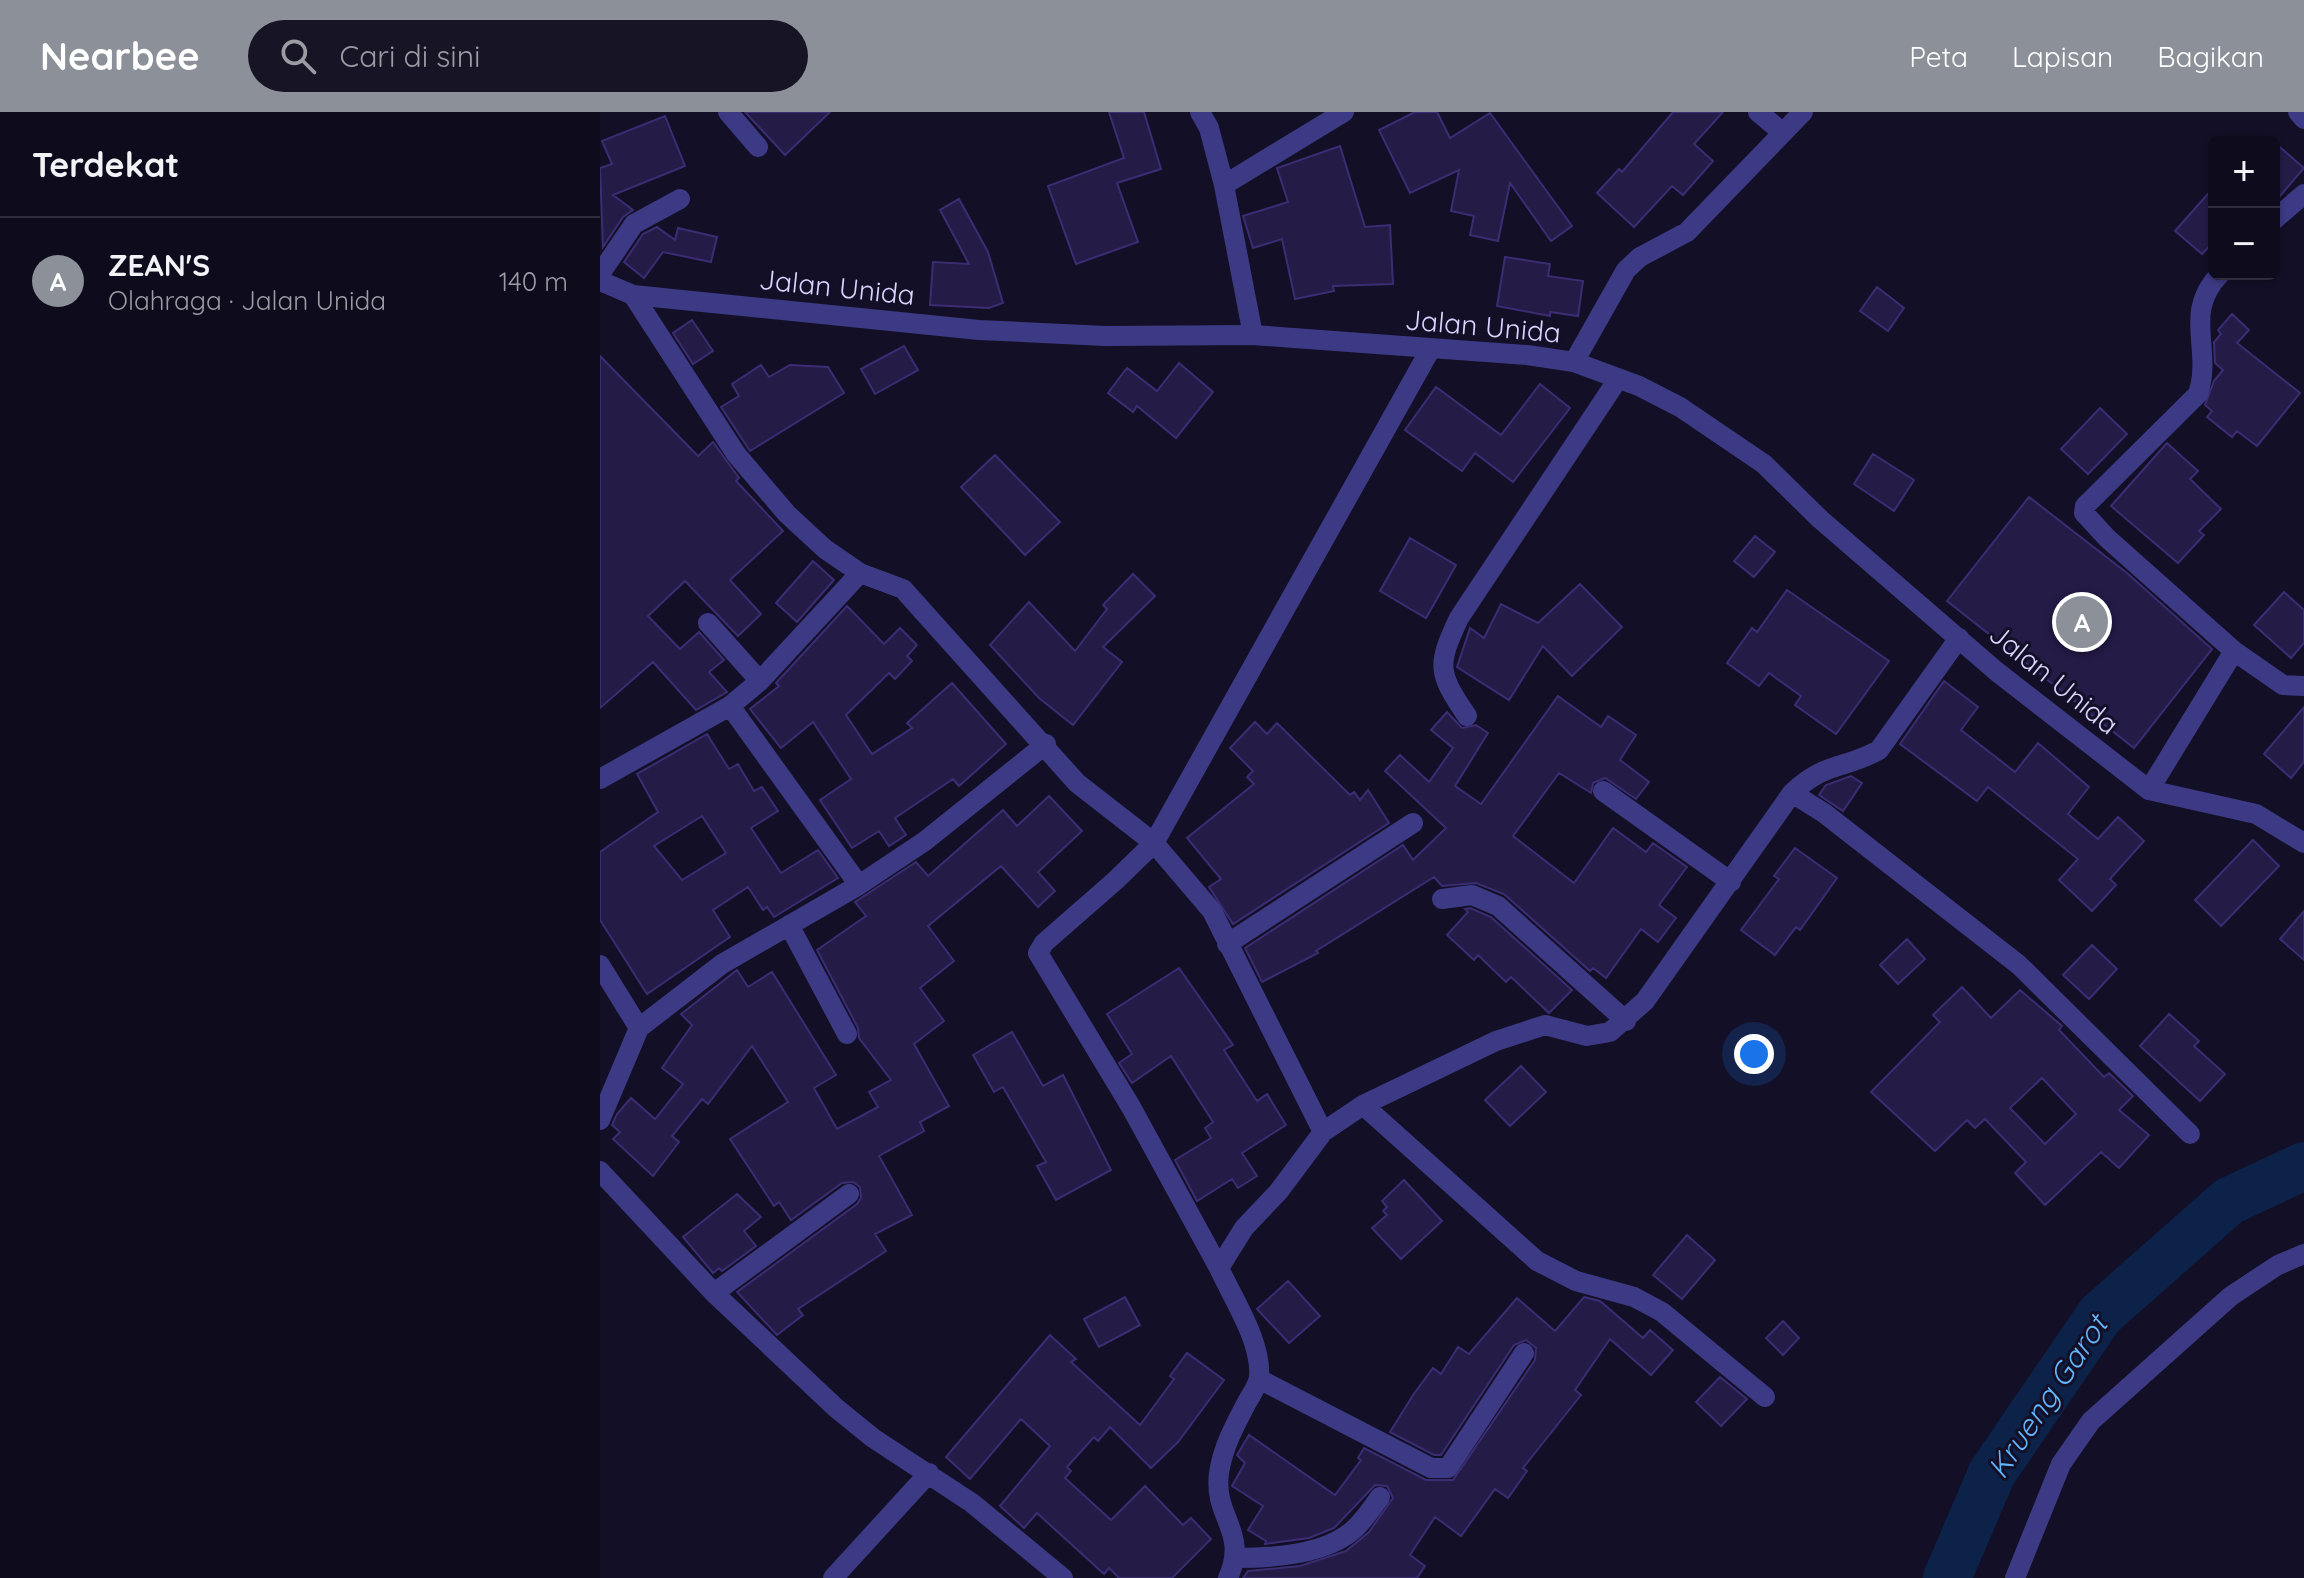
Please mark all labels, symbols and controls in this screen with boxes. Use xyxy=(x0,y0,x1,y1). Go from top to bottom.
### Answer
search box xyxy=(248,20,808,92)
text: Nearbee xyxy=(40,32,200,80)
icon: search xyxy=(276,34,320,78)
text: Cari di sini xyxy=(340,37,481,75)
text: Peta xyxy=(1909,39,1968,74)
text: Lapisan xyxy=(2012,39,2113,74)
text: Bagikan xyxy=(2157,39,2264,74)
map controls xyxy=(2208,136,2280,280)
button: + xyxy=(2208,136,2280,208)
text: Terdekat xyxy=(32,143,179,186)
button: − xyxy=(2208,208,2280,280)
text: ZEAN'S xyxy=(108,246,210,284)
street label: Jalan Unida xyxy=(758,261,917,312)
text: A xyxy=(50,265,66,298)
text: 140 m xyxy=(499,265,568,298)
text: Olahraga · Jalan Unida xyxy=(108,284,386,317)
street label: Jalan Unida xyxy=(1404,301,1562,350)
pin: A xyxy=(2056,592,2108,652)
street label: Jalan Unida xyxy=(1983,616,2126,741)
your location xyxy=(1734,1034,1774,1074)
water label: Krueng Garot xyxy=(1979,1305,2117,1485)

